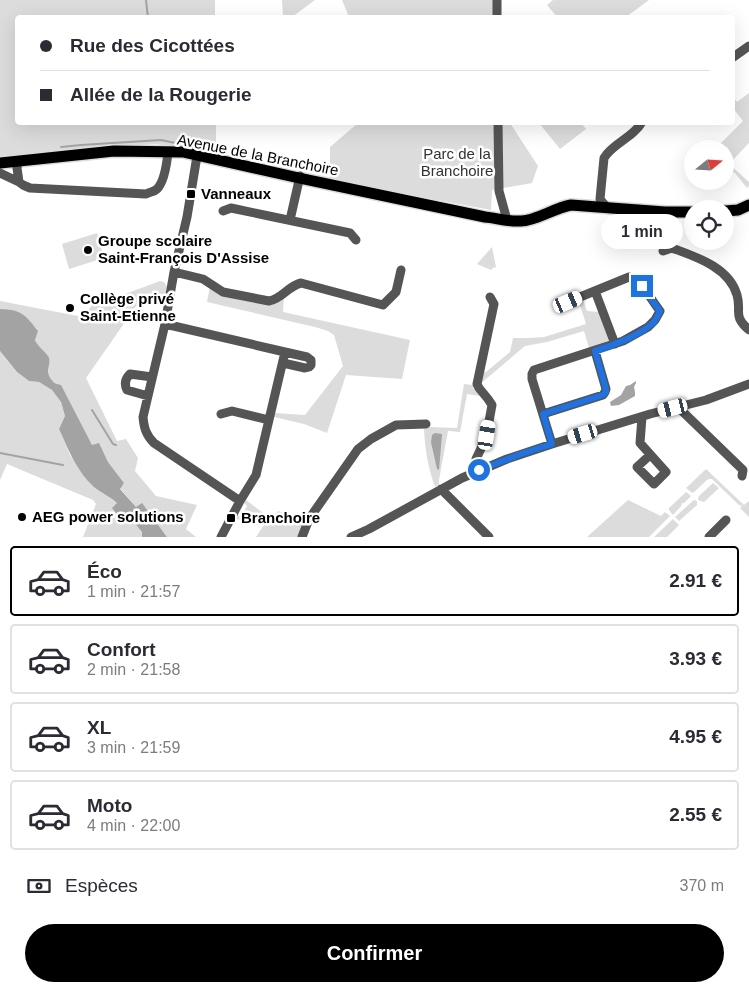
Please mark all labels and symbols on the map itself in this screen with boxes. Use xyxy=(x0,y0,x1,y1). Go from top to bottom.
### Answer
street label: Avenue de la Branchoire xyxy=(176,131,340,179)
north arrow xyxy=(684,140,734,190)
park label: Parc de la Branchoire xyxy=(421,145,493,179)
place label: Vanneaux xyxy=(201,185,272,202)
marker: Vanneaux xyxy=(185,188,197,200)
callout: 1 min xyxy=(601,214,683,248)
place label: Groupe scolaire Saint-François D'Assise xyxy=(98,232,269,266)
marker: Groupe scolaire Saint-François D'Assise xyxy=(82,244,94,256)
route end xyxy=(631,275,653,297)
car xyxy=(551,289,584,315)
place label: Collège privé Saint-Etienne xyxy=(80,290,176,324)
marker: Collège privé Saint-Etienne xyxy=(64,302,76,314)
car xyxy=(656,397,689,419)
car xyxy=(477,419,496,451)
car xyxy=(566,422,599,446)
route start xyxy=(468,459,490,481)
place label: AEG power solutions xyxy=(32,508,184,525)
place label: Branchoire xyxy=(241,509,320,526)
marker: AEG power solutions xyxy=(16,511,28,523)
marker: Branchoire xyxy=(225,512,237,524)

